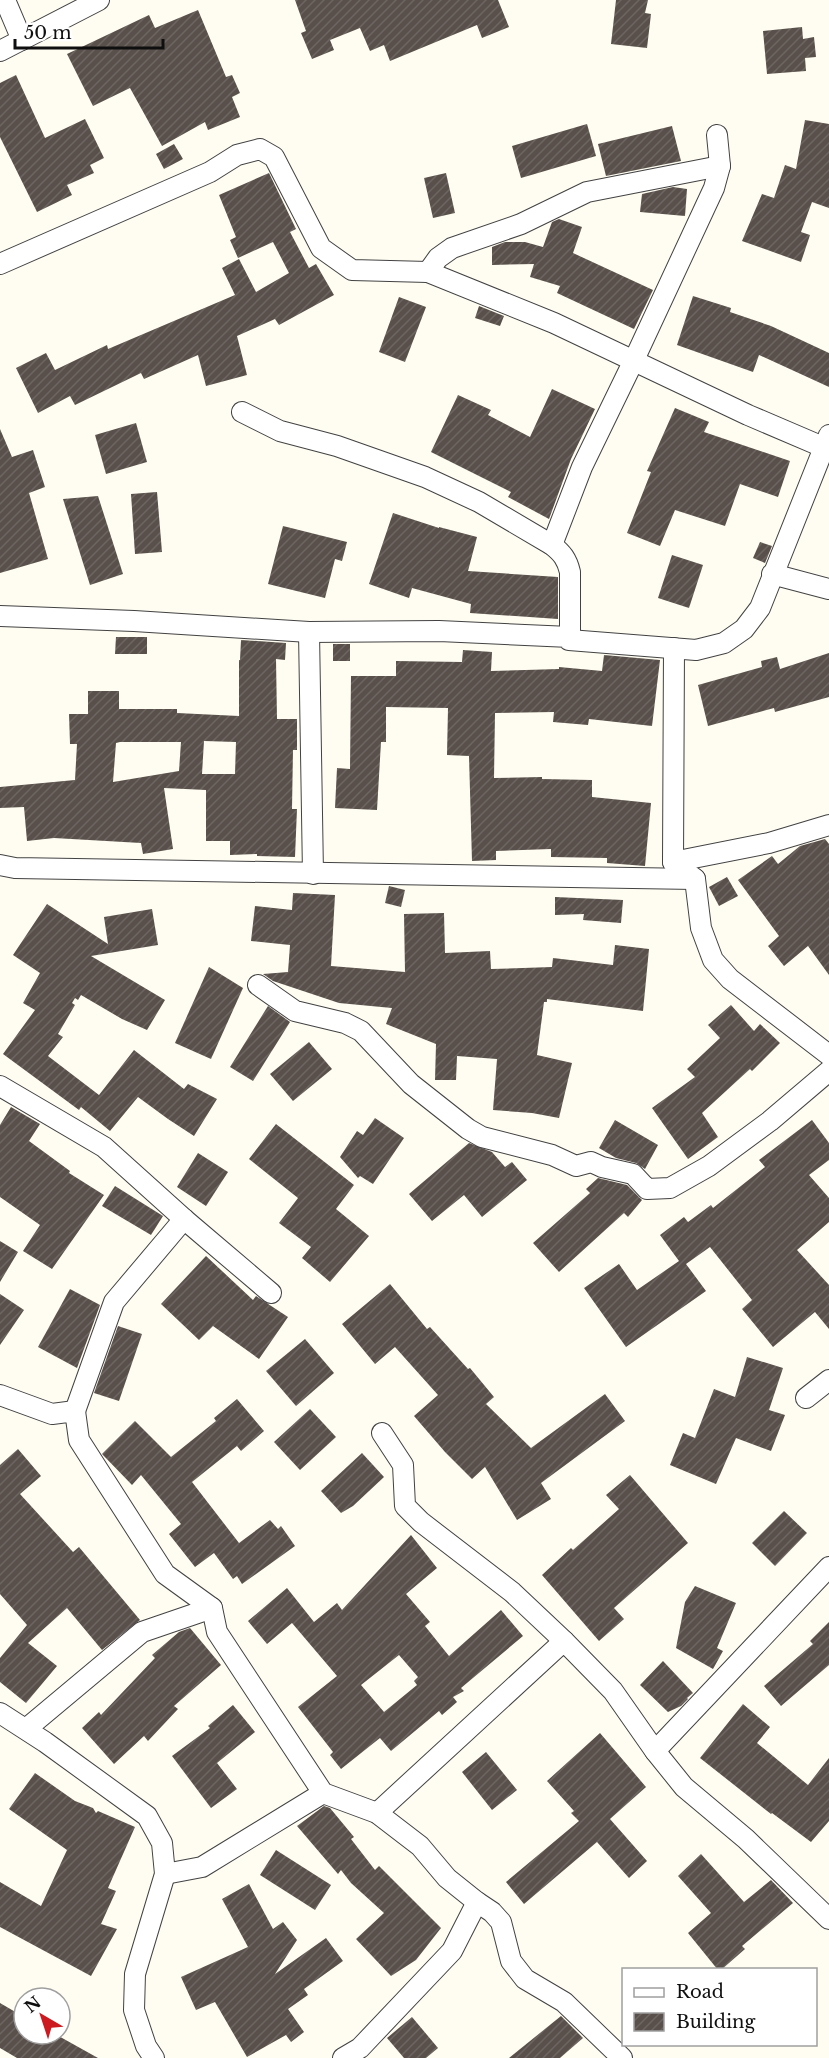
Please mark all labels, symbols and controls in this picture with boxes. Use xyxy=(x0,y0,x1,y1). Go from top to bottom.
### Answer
scale bar xyxy=(15,12,164,50)
text: 50 m xyxy=(24,22,72,44)
legend xyxy=(622,1968,817,2046)
text: Road xyxy=(676,1981,724,2003)
north arrow xyxy=(12,1986,72,2046)
text: N xyxy=(20,1992,45,2017)
text: Building xyxy=(676,2011,755,2033)

